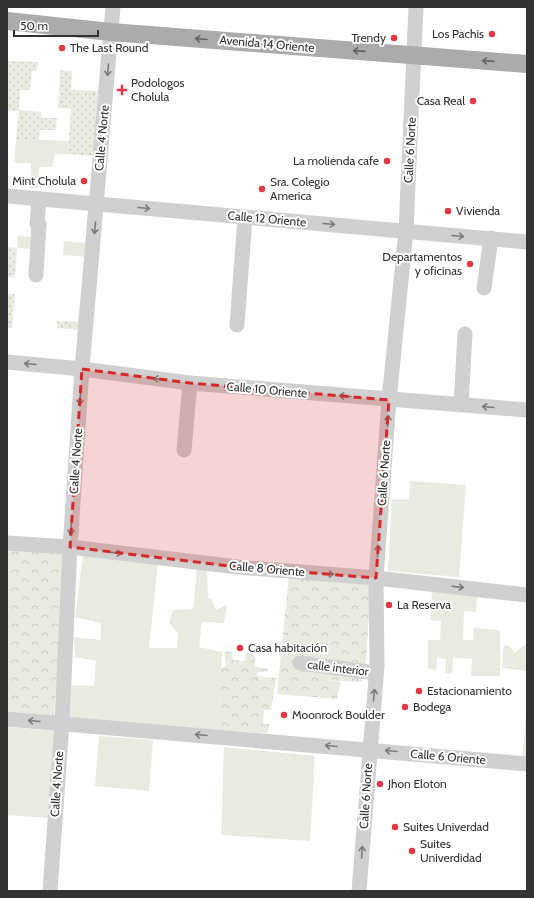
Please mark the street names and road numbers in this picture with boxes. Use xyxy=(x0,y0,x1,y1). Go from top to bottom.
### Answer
street label: Avenida 14 Oriente xyxy=(219,32,315,55)
street label: Calle 4 Norte xyxy=(91,104,112,172)
street label: Calle 6 Norte xyxy=(400,117,419,183)
street label: Calle 12 Oriente xyxy=(227,208,307,229)
street label: Calle 10 Oriente xyxy=(226,379,308,401)
street label: Calle 4 Norte xyxy=(66,427,85,494)
street label: Calle 6 Norte xyxy=(374,440,393,506)
street label: Calle 8 Oriente xyxy=(229,558,306,579)
street label: calle interior xyxy=(307,656,370,679)
street label: Calle 6 Oriente xyxy=(410,746,486,767)
street label: Calle 4 Norte xyxy=(47,750,66,817)
street label: Calle 6 Norte xyxy=(356,763,375,829)

